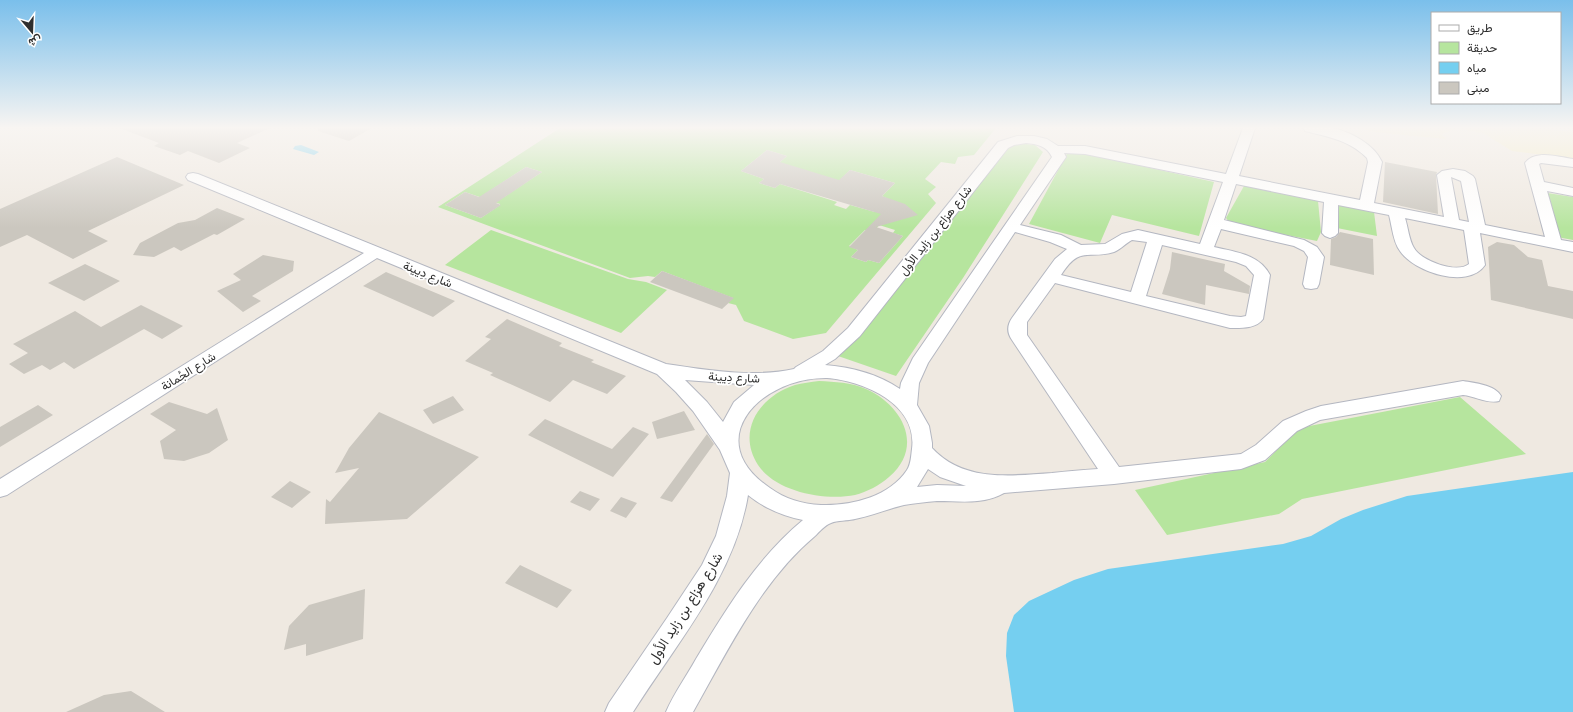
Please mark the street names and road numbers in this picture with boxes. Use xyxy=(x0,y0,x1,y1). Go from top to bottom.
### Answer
street label: شارع هزاع بن زايد الأول xyxy=(895,182,976,279)
street label: شارع دِيينة xyxy=(400,257,455,293)
street label: شارع الجُمانة xyxy=(158,348,219,395)
street label: شارع دِيينة xyxy=(708,368,760,388)
street label: شارع هزاع بن زايد الأول xyxy=(643,549,728,668)

